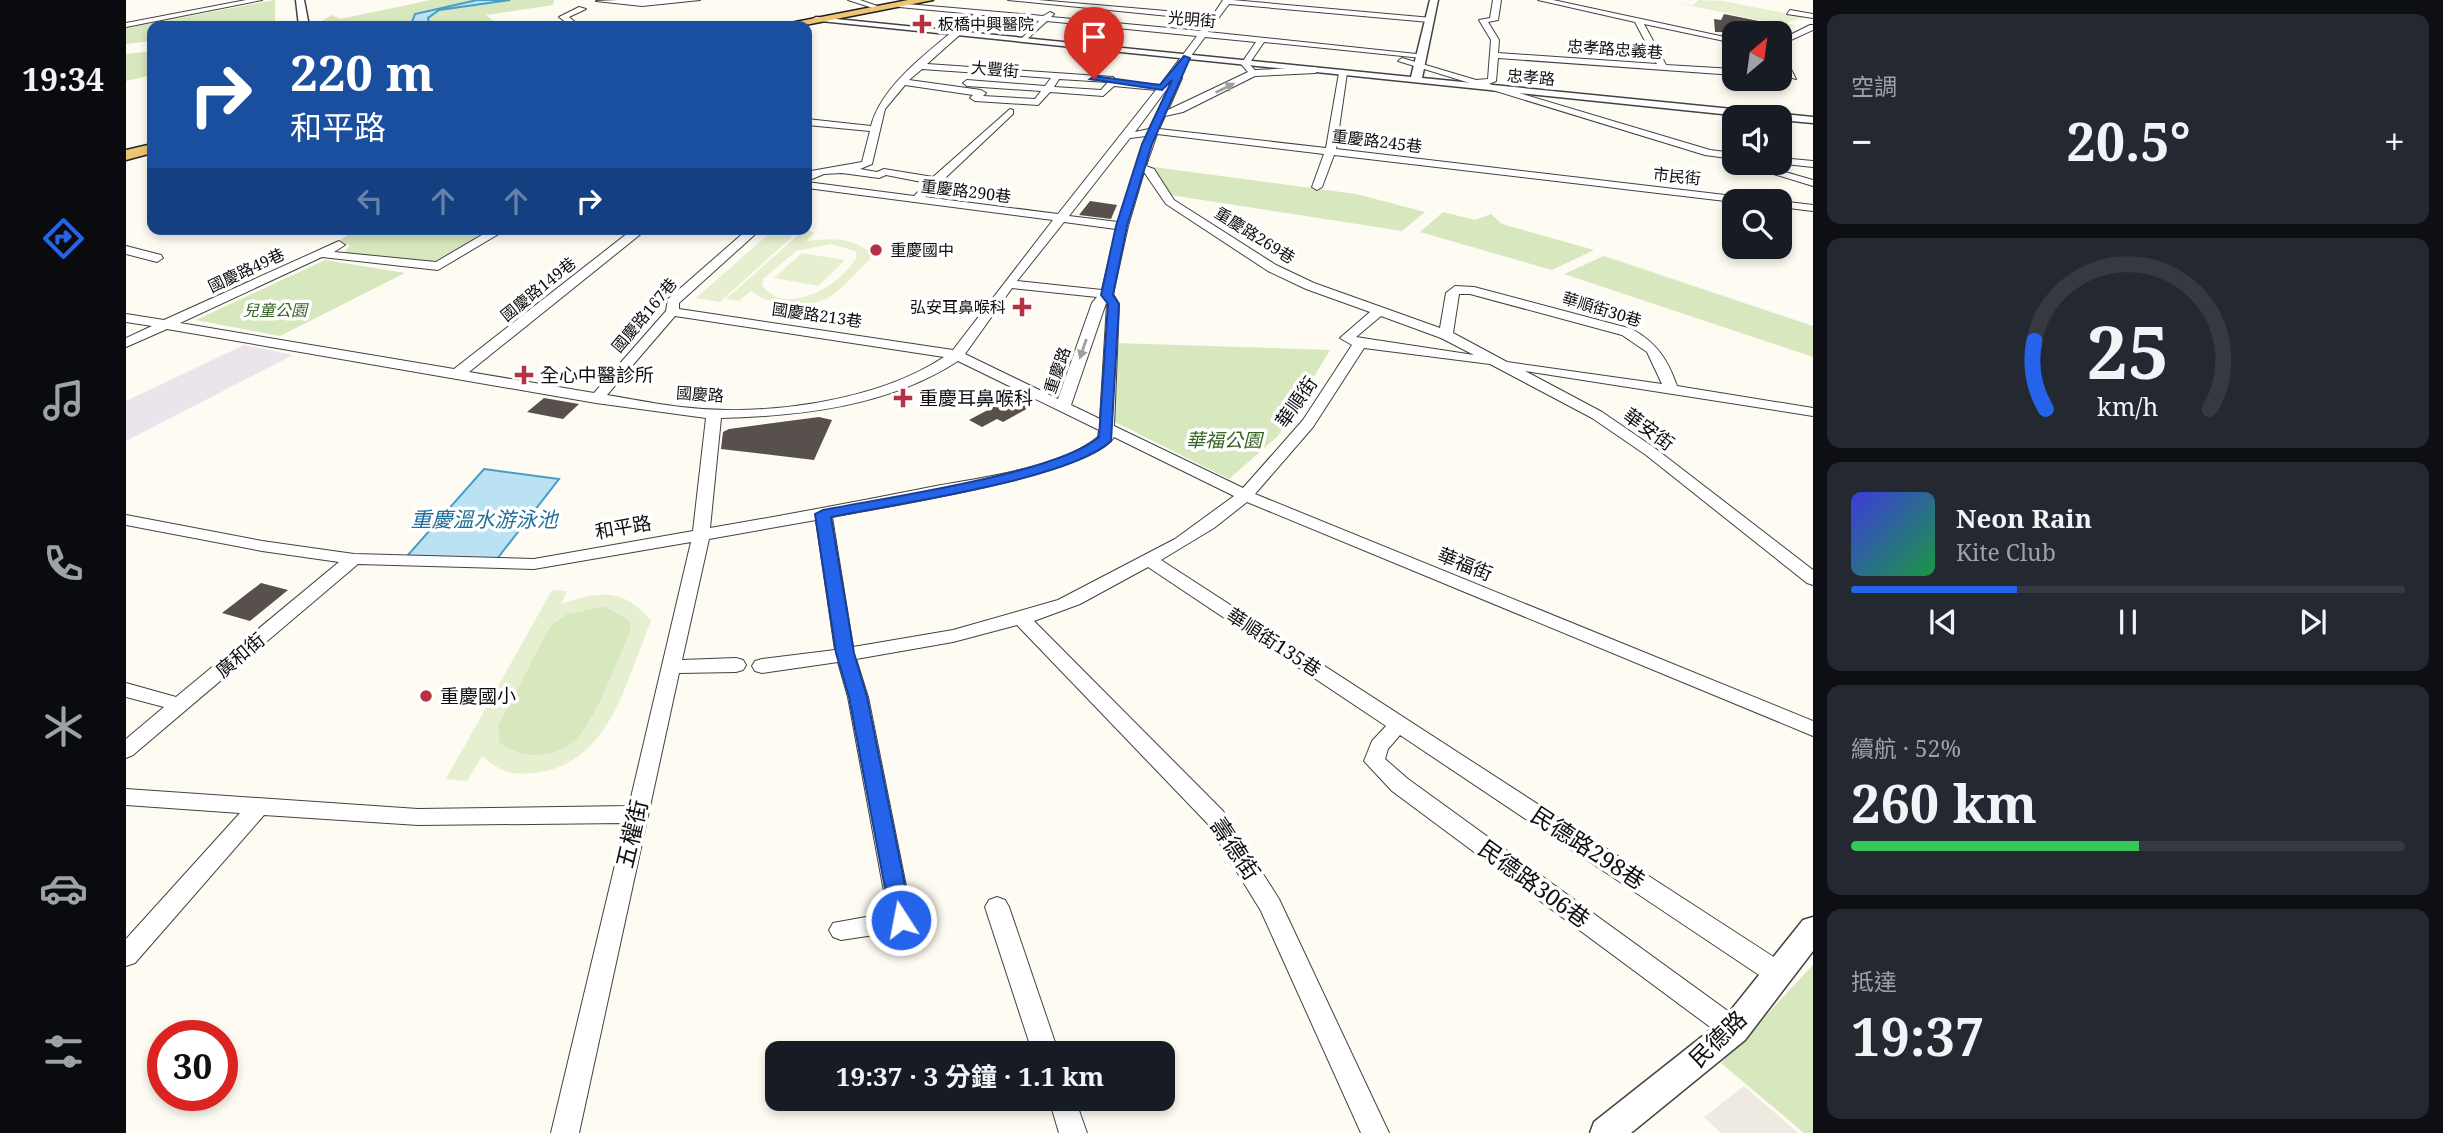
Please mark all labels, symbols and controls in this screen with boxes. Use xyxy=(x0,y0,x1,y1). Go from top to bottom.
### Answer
street label: 光明街 xyxy=(1167,6,1217,32)
pin xyxy=(1064,7,1124,79)
place label: 板橋中興醫院 xyxy=(938,13,1034,35)
marker: 板橋中興醫院 xyxy=(912,14,932,34)
icon: arrive xyxy=(1075,18,1113,56)
north arrow xyxy=(1722,21,1792,91)
map controls xyxy=(1722,21,1792,259)
street label: 忠孝路忠義巷 xyxy=(1566,35,1664,63)
text: 220 m xyxy=(290,39,434,105)
icon: right xyxy=(175,49,266,140)
street label: 大豐街 xyxy=(970,56,1020,82)
text: 19:34 xyxy=(22,57,104,100)
street label: 忠孝路 xyxy=(1506,64,1556,90)
text: 空調 xyxy=(1851,70,1897,102)
one-way arrow xyxy=(1215,83,1235,94)
text: 和平路 xyxy=(290,105,386,148)
button: sound xyxy=(1722,105,1792,175)
text: 20.5° xyxy=(2066,105,2191,176)
text: − xyxy=(1851,115,1873,167)
text: + xyxy=(2384,115,2405,167)
street label: 重慶路245巷 xyxy=(1331,125,1423,157)
street label: 市民街 xyxy=(1652,163,1702,189)
street label: 重慶路290巷 xyxy=(920,175,1012,207)
icon: left xyxy=(351,182,389,220)
icon: ahead xyxy=(424,182,462,220)
icon: ahead xyxy=(497,182,535,220)
icon: right xyxy=(570,182,608,220)
button: search xyxy=(1722,189,1792,259)
street label: 重慶路269巷 xyxy=(1211,202,1299,268)
icon: directions xyxy=(39,214,88,263)
place label: 重慶國中 xyxy=(890,239,954,261)
marker: 重慶國中 xyxy=(868,242,884,258)
street label: 國慶路49巷 xyxy=(204,243,288,297)
street label: 國慶路149巷 xyxy=(496,252,580,326)
street label: 國慶路167巷 xyxy=(606,273,682,357)
street label: 華順街30巷 xyxy=(1560,287,1644,331)
place label: 弘安耳鼻喉科 xyxy=(910,296,1006,318)
marker: 弘安耳鼻喉科 xyxy=(1012,297,1032,317)
street label: 國慶路213巷 xyxy=(770,298,864,332)
park label: 兒童公園 xyxy=(243,299,309,321)
text: 25 xyxy=(2087,301,2169,400)
one-way arrow xyxy=(1077,338,1088,359)
street label: 重慶路 xyxy=(1039,344,1075,396)
place label: 全心中醫診所 xyxy=(540,362,654,388)
marker: 全心中醫診所 xyxy=(514,365,534,385)
street label: 華順街 xyxy=(1269,371,1323,433)
icon: music xyxy=(39,376,88,425)
street label: 國慶路 xyxy=(675,381,725,407)
place label: 重慶耳鼻喉科 xyxy=(919,385,1033,411)
marker: 重慶耳鼻喉科 xyxy=(893,388,913,408)
text: km/h xyxy=(2097,388,2159,422)
street label: 華安街 xyxy=(1618,402,1680,456)
park label: 華福公園 xyxy=(1186,427,1265,453)
text: Neon Rain xyxy=(1956,500,2092,536)
water label: 重慶溫水游泳池 xyxy=(411,505,559,533)
street label: 和平路 xyxy=(593,509,653,545)
text: Kite Club xyxy=(1956,536,2056,568)
icon: phone xyxy=(39,539,88,588)
street label: 華福街 xyxy=(1434,541,1496,587)
street label: 華順街135巷 xyxy=(1222,602,1326,682)
icon: previous xyxy=(1924,603,1962,641)
icon: pause xyxy=(2109,603,2147,641)
icon: next xyxy=(2294,603,2332,641)
street label: 廣和街 xyxy=(210,627,270,683)
place label: 重慶國小 xyxy=(440,683,516,709)
marker: 重慶國小 xyxy=(418,688,434,704)
icon: climate xyxy=(39,702,88,751)
text: 續航 · 52% xyxy=(1851,732,1961,764)
text: 260 km xyxy=(1851,767,2037,838)
street label: 五權街 xyxy=(608,797,654,871)
street label: 民德路298巷 xyxy=(1525,798,1652,896)
street label: 壽德街 xyxy=(1203,811,1268,886)
street label: 民德路306巷 xyxy=(1472,832,1597,935)
icon: car xyxy=(39,864,88,913)
position arrow xyxy=(864,883,938,957)
text: 抵達 xyxy=(1851,965,1897,997)
text: 19:37 xyxy=(1851,1000,1984,1071)
street label: 民德路 xyxy=(1681,1003,1753,1074)
speed limit sign: 30 xyxy=(147,1020,238,1111)
icon: filters xyxy=(39,1027,88,1076)
text: 19:37 · 3 分鐘 · 1.1 km xyxy=(836,1058,1104,1094)

